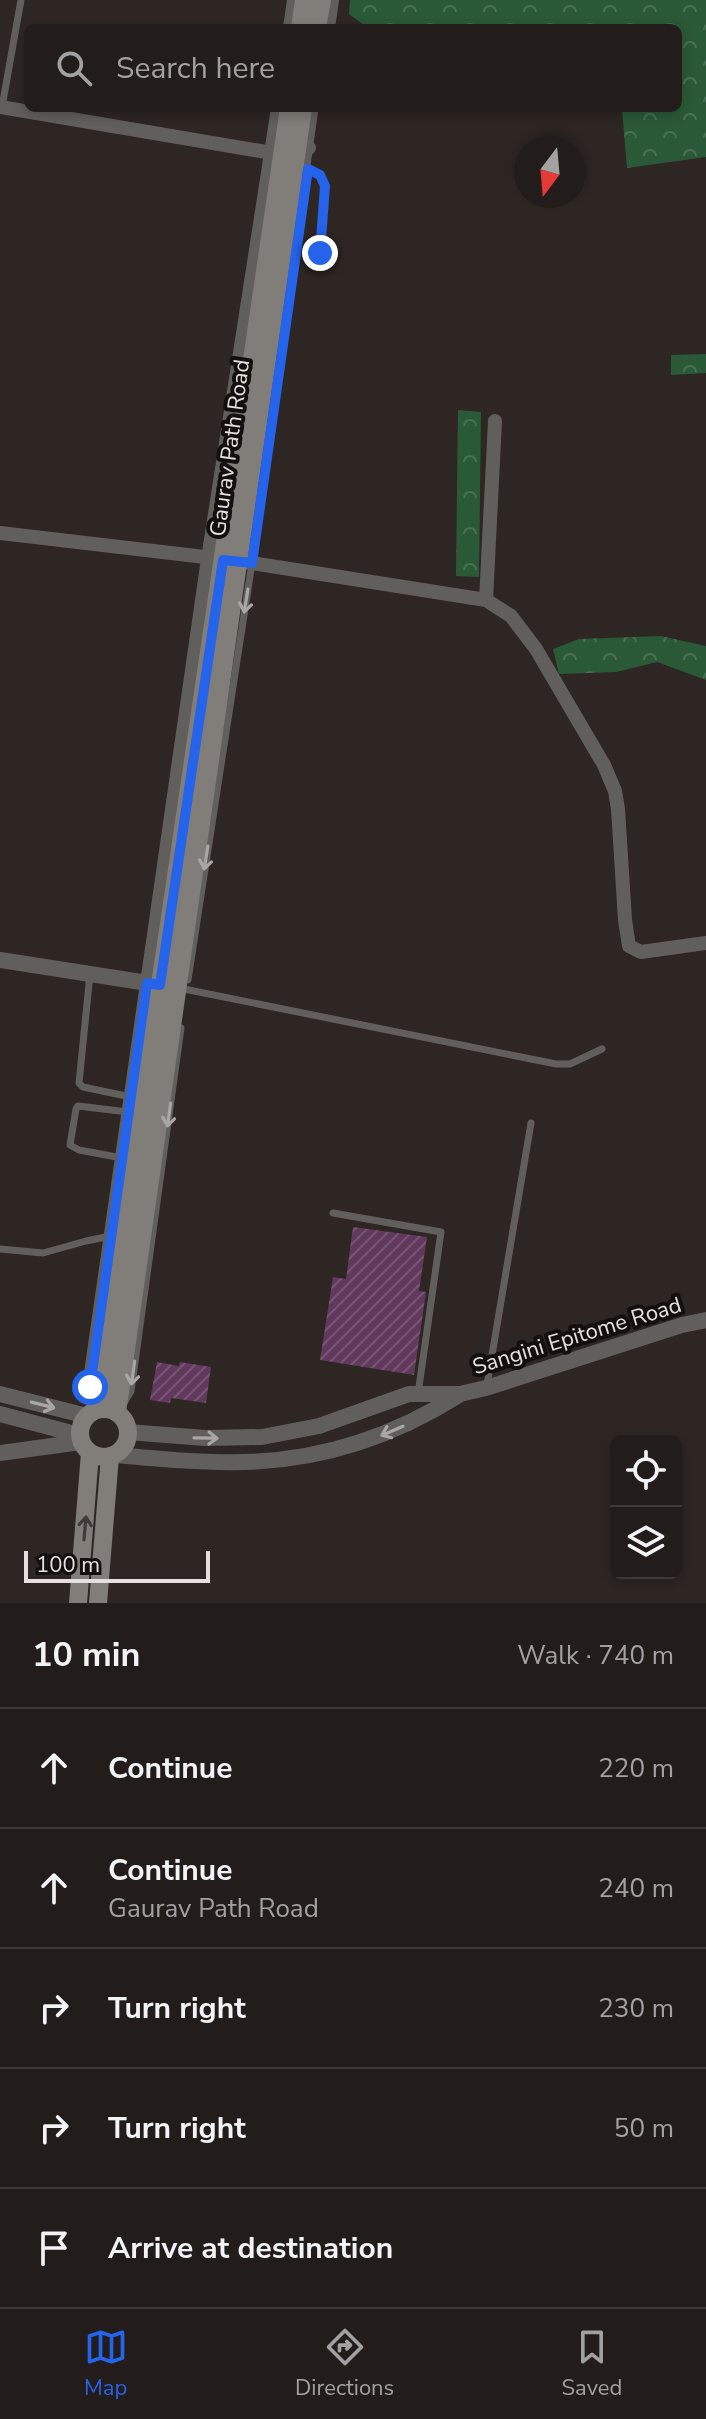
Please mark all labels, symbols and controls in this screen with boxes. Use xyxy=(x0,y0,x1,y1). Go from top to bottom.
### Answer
search box xyxy=(24,24,682,112)
icon: search xyxy=(52,46,96,90)
text: Search here xyxy=(116,48,275,89)
north arrow xyxy=(514,136,586,208)
route end xyxy=(302,235,338,271)
street label: Gaurav Path Road xyxy=(203,358,257,538)
one-way arrow xyxy=(238,588,253,613)
one-way arrow xyxy=(198,845,213,870)
one-way arrow xyxy=(161,1102,176,1127)
street label: Sangini Epitome Road xyxy=(469,1290,685,1382)
one-way arrow xyxy=(125,1360,140,1385)
route start xyxy=(72,1369,108,1405)
one-way arrow xyxy=(30,1398,56,1413)
one-way arrow xyxy=(380,1424,405,1439)
one-way arrow xyxy=(192,1430,219,1445)
map controls xyxy=(610,1435,682,1579)
button: locate xyxy=(610,1435,682,1507)
button: layers xyxy=(610,1507,682,1579)
one-way arrow xyxy=(77,1515,92,1542)
scale bar xyxy=(24,1547,210,1583)
text: 100 m xyxy=(36,1550,100,1580)
text: 10 min xyxy=(32,1632,140,1678)
text: Walk · 740 m xyxy=(517,1638,674,1673)
icon: ahead xyxy=(32,1746,76,1790)
text: Continue xyxy=(108,1748,233,1789)
text: 220 m xyxy=(598,1751,674,1786)
text: Continue xyxy=(108,1850,233,1891)
icon: ahead xyxy=(32,1866,76,1910)
text: 240 m xyxy=(598,1871,674,1906)
text: Gaurav Path Road xyxy=(108,1891,319,1926)
icon: right xyxy=(32,1986,76,2030)
text: Turn right xyxy=(108,1988,246,2029)
text: 230 m xyxy=(598,1991,674,2026)
icon: right xyxy=(32,2106,76,2150)
text: Turn right xyxy=(108,2108,246,2149)
text: 50 m xyxy=(614,2111,674,2146)
icon: arrive xyxy=(32,2226,76,2270)
text: Arrive at destination xyxy=(108,2228,393,2269)
tab: Map xyxy=(84,2325,128,2403)
tab: Directions xyxy=(295,2325,394,2403)
tab: Saved xyxy=(562,2325,622,2403)

